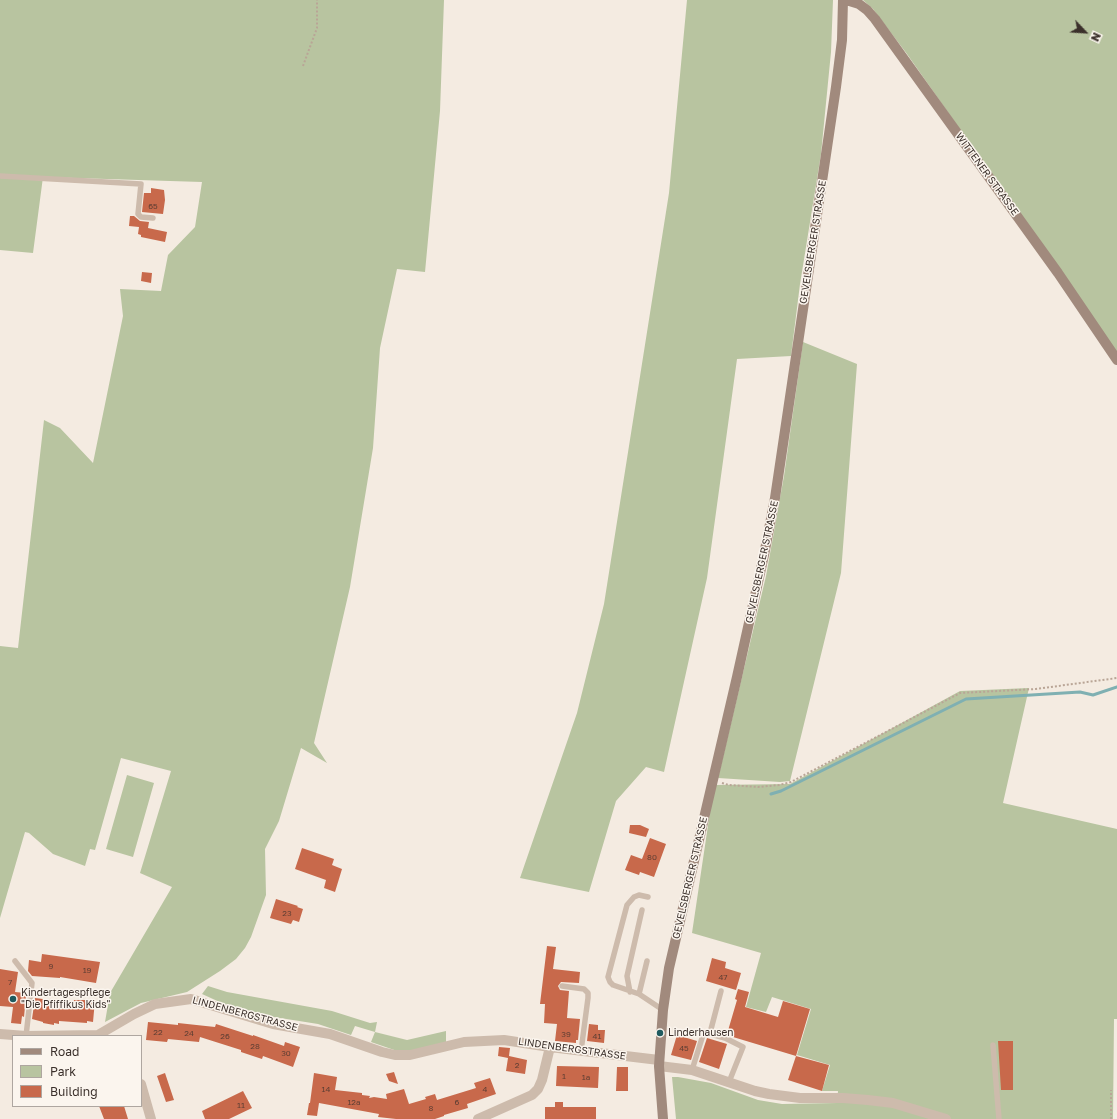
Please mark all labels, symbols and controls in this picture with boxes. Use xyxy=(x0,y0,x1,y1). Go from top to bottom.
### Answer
north arrow xyxy=(1065,12,1105,52)
text: N xyxy=(1089,31,1104,44)
street label: WITTENER STRASSE xyxy=(953,130,1021,218)
street label: GEVELSBERGER STRASSE xyxy=(797,179,829,305)
house number: 65 xyxy=(148,201,158,211)
street label: GEVELSBERGER STRASSE xyxy=(743,500,781,624)
street label: GEVELSBERGER STRASSE xyxy=(670,816,710,940)
house number: 80 xyxy=(647,852,657,862)
house number: 23 xyxy=(282,908,292,918)
house number: 9 xyxy=(49,961,53,971)
house number: 19 xyxy=(83,965,91,975)
house number: 47 xyxy=(718,972,728,982)
house number: 7 xyxy=(8,977,12,987)
place label: Kindertagespflege "Die Pfiffikus Kids" xyxy=(21,987,110,1010)
marker: Kindertagespflege "Die Pfiffikus Kids" xyxy=(8,994,18,1004)
street label: LINDENBERGSTRASSE xyxy=(191,994,299,1034)
house number: 22 xyxy=(153,1027,163,1037)
place label: Linderhausen xyxy=(668,1027,733,1039)
house number: 24 xyxy=(184,1028,194,1038)
marker: Linderhausen xyxy=(655,1028,665,1038)
house number: 39 xyxy=(561,1029,571,1039)
house number: 26 xyxy=(220,1031,230,1041)
house number: 41 xyxy=(593,1031,601,1041)
legend xyxy=(12,1035,142,1107)
street label: LINDENBERGSTRASSE xyxy=(517,1036,627,1062)
house number: 28 xyxy=(250,1041,260,1051)
house number: 45 xyxy=(679,1043,689,1053)
text: Road xyxy=(50,1044,79,1059)
house number: 30 xyxy=(281,1048,291,1058)
house number: 2 xyxy=(515,1060,519,1070)
text: Park xyxy=(50,1064,76,1079)
house number: 1 xyxy=(562,1071,566,1081)
house number: 1a xyxy=(582,1072,590,1082)
text: Building xyxy=(50,1084,98,1099)
house number: 14 xyxy=(322,1084,330,1094)
house number: 4 xyxy=(483,1084,487,1094)
house number: 12a xyxy=(347,1097,361,1107)
house number: 6 xyxy=(455,1097,459,1107)
house number: 11 xyxy=(237,1100,245,1110)
house number: 8 xyxy=(429,1103,433,1113)

